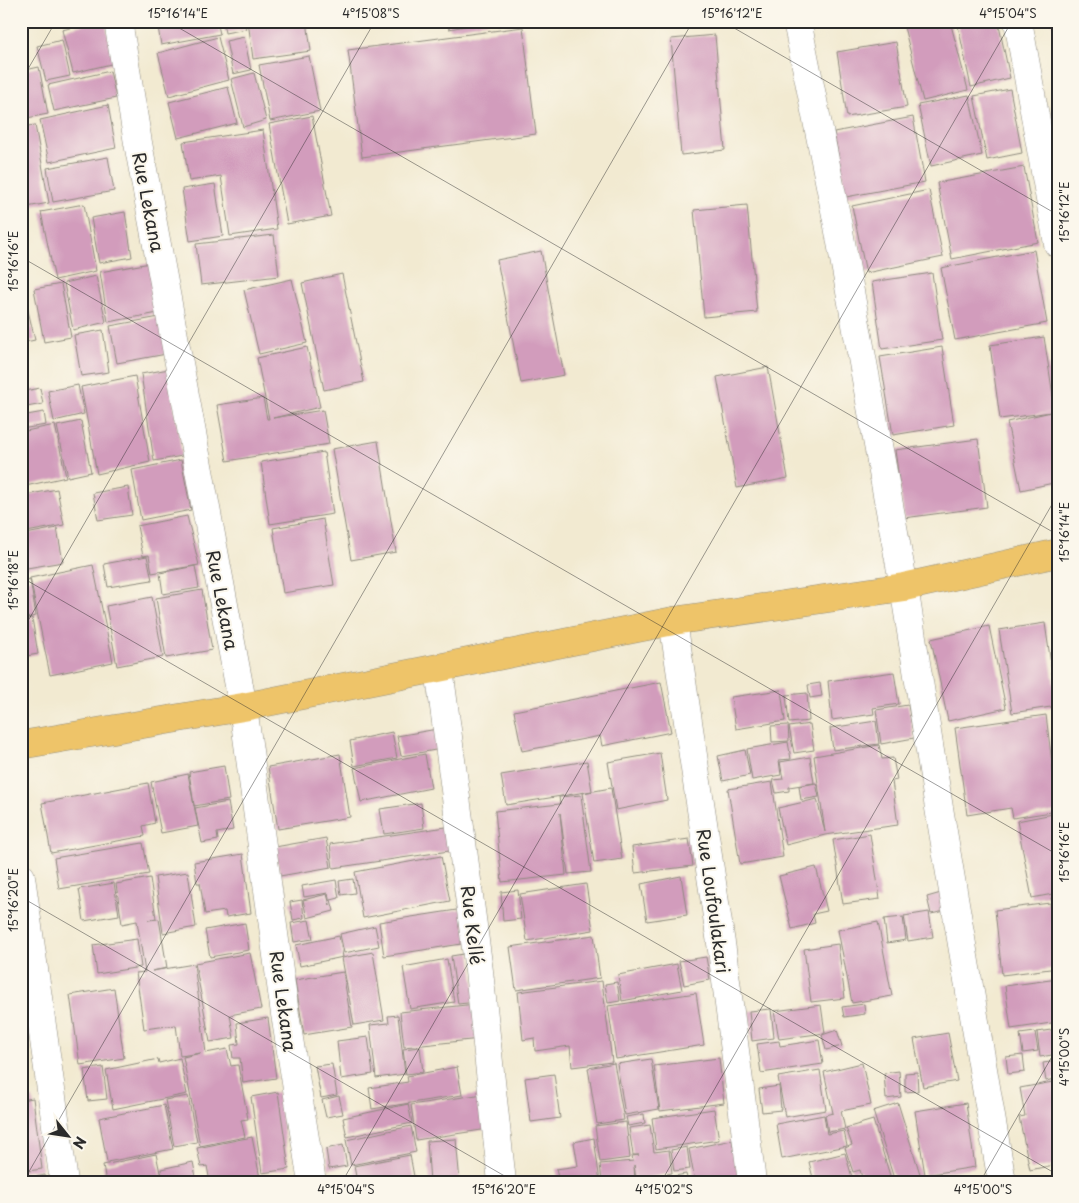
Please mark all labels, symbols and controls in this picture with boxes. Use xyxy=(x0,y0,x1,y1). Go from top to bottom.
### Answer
text: 15°16'14"E xyxy=(148,4,208,22)
text: 4°15'08"S xyxy=(342,4,400,22)
text: 15°16'12"E xyxy=(702,4,762,22)
text: 4°15'04"S xyxy=(979,4,1037,22)
street label: Rue Lekana xyxy=(126,150,172,255)
text: 15°16'12"E xyxy=(1055,182,1073,242)
text: 15°16'16"E xyxy=(4,231,22,291)
text: 15°16'14"E xyxy=(1055,502,1073,562)
street label: Rue Lekana xyxy=(200,548,246,653)
text: 15°16'18"E xyxy=(4,550,22,610)
text: 15°16'16"E xyxy=(1055,822,1073,882)
street label: Rue Loufoulakari xyxy=(690,827,738,975)
text: 15°16'20"E xyxy=(4,868,22,932)
street label: Rue Kellé xyxy=(455,884,491,966)
street label: Rue Lekana xyxy=(264,949,305,1054)
text: 4°15'00"S xyxy=(1055,1028,1073,1086)
north arrow xyxy=(42,1110,92,1160)
text: N xyxy=(68,1133,92,1153)
text: 4°15'04"S xyxy=(317,1180,375,1198)
text: 15°16'20"E xyxy=(472,1180,536,1198)
text: 4°15'02"S xyxy=(635,1180,693,1198)
text: 4°15'00"S xyxy=(954,1180,1012,1198)

